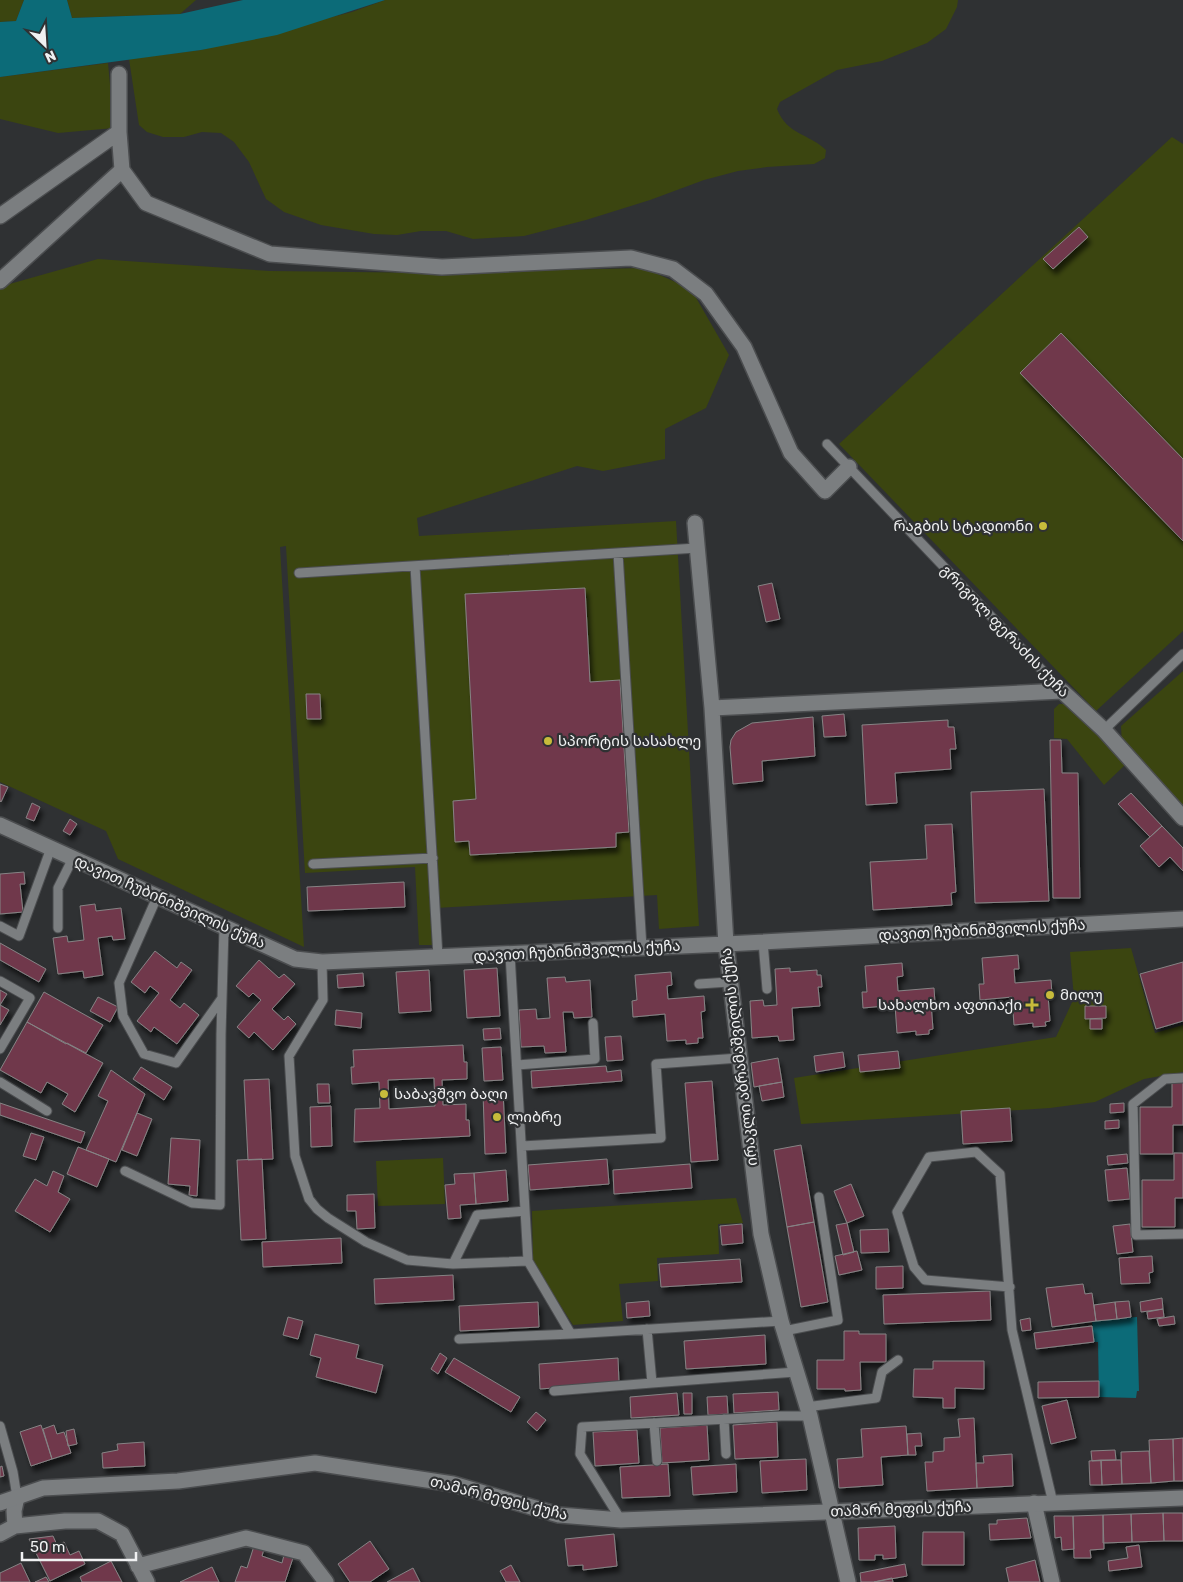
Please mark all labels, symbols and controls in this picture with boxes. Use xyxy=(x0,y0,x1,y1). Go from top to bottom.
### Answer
north arrow xyxy=(20,20,70,70)
text: N xyxy=(42,46,58,66)
place label: რაგბის სტადიონი xyxy=(894,517,1033,535)
marker: რაგბის სტადიონი xyxy=(1037,520,1049,532)
street label: გრიგოლ ფერაძის ქუჩა xyxy=(937,561,1073,701)
place label: სპორტის სასახლე xyxy=(558,732,701,750)
marker: სპორტის სასახლე xyxy=(542,735,554,747)
street label: დავით ჩუბინიშვილის ქუჩა xyxy=(72,852,268,952)
street label: დავით ჩუბინიშვილის ქუჩა xyxy=(878,916,1086,944)
street label: დავით ჩუბინიშვილის ქუჩა xyxy=(473,937,681,965)
street label: ირაკლი აბრამაშვილის ქუჩა xyxy=(717,947,761,1167)
place label: მილუ xyxy=(1060,986,1103,1004)
marker: მილუ xyxy=(1044,989,1056,1001)
place label: სახალხო აფთიაქი xyxy=(878,996,1022,1014)
marker: სახალხო აფთიაქი xyxy=(1026,999,1038,1011)
place label: საბავშვო ბაღი xyxy=(394,1085,508,1103)
marker: საბავშვო ბაღი xyxy=(378,1088,390,1100)
place label: ლიბრე xyxy=(507,1108,562,1126)
marker: ლიბრე xyxy=(491,1111,503,1123)
street label: თამარ მეფის ქუჩა xyxy=(428,1472,570,1524)
street label: თამარ მეფის ქუჩა xyxy=(830,1498,972,1520)
scale bar xyxy=(22,1530,136,1562)
text: 50 m xyxy=(30,1538,65,1556)

